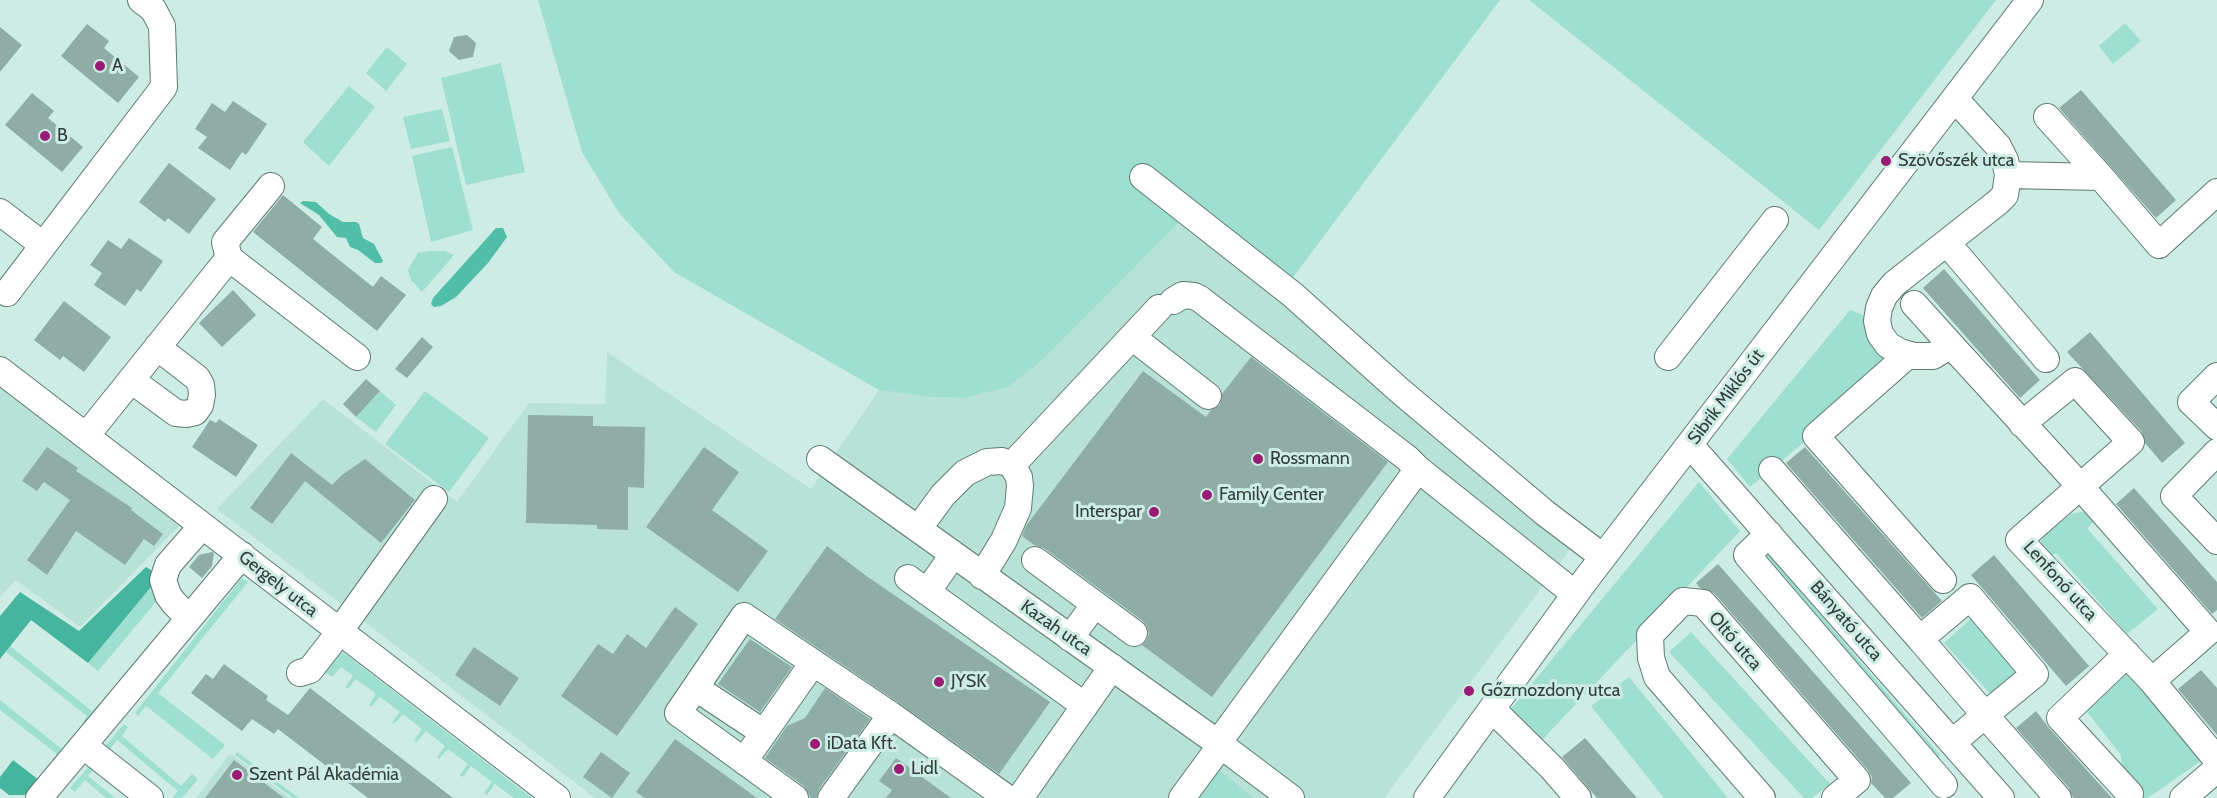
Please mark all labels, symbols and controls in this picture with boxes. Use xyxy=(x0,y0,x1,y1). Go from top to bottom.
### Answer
place label: A xyxy=(112,55,123,77)
marker: A xyxy=(93,59,107,73)
place label: B xyxy=(57,125,68,147)
marker: B xyxy=(38,129,52,143)
place label: Szövőszék utca xyxy=(1898,150,2014,172)
marker: Szövőszék utca xyxy=(1879,154,1893,168)
street label: Sibrik Miklós út xyxy=(1683,345,1769,449)
place label: Rossmann xyxy=(1270,448,1350,470)
marker: Rossmann xyxy=(1251,452,1265,466)
place label: Family Center xyxy=(1219,484,1324,506)
marker: Family Center xyxy=(1200,488,1214,502)
place label: Interspar xyxy=(1075,501,1142,523)
marker: Interspar xyxy=(1147,505,1161,519)
street label: Lenfonó utca xyxy=(2019,537,2101,625)
street label: Gergely utca xyxy=(234,546,322,622)
street label: Bányató utca xyxy=(1805,577,1887,665)
street label: Kazah utca xyxy=(1016,596,1096,660)
street label: Oltó utca xyxy=(1704,607,1766,675)
place label: JYSK xyxy=(951,671,986,693)
marker: JYSK xyxy=(932,675,946,689)
place label: Gőzmozdony utca xyxy=(1481,680,1620,702)
marker: Gőzmozdony utca xyxy=(1462,684,1476,698)
place label: iData Kft. xyxy=(827,733,896,755)
marker: iData Kft. xyxy=(808,737,822,751)
place label: Lidl xyxy=(911,758,938,780)
marker: Lidl xyxy=(892,762,906,776)
place label: Szent Pál Akadémia xyxy=(249,764,399,786)
marker: Szent Pál Akadémia xyxy=(230,768,244,782)

